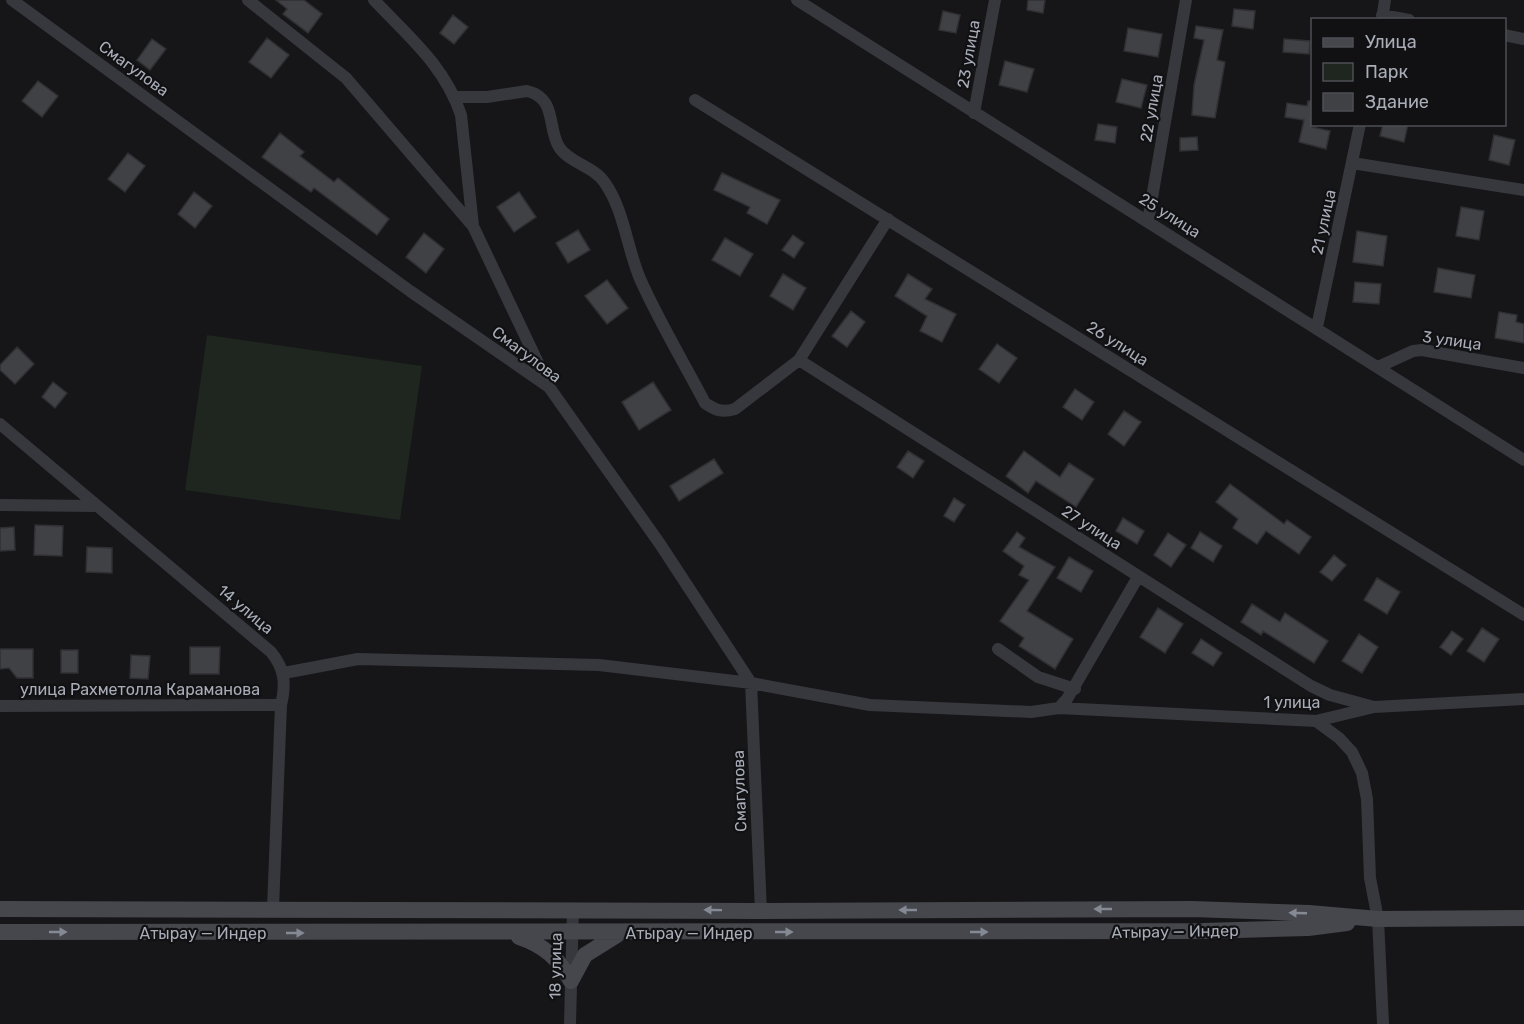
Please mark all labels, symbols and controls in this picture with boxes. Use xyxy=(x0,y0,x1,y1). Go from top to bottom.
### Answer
street label: 23 улица xyxy=(953,18,984,90)
legend xyxy=(1311,18,1506,126)
text: Улица xyxy=(1365,31,1417,53)
street label: Смагулова xyxy=(95,37,172,100)
text: Парк xyxy=(1365,61,1409,83)
street label: 22 улица xyxy=(1136,73,1167,144)
text: Здание xyxy=(1365,91,1429,113)
street label: 21 улица xyxy=(1307,188,1340,256)
street label: 25 улица xyxy=(1136,189,1204,242)
street label: 26 улица xyxy=(1083,317,1152,370)
street label: Смагулова xyxy=(488,322,565,387)
street label: 3 улица xyxy=(1421,327,1483,354)
street label: 27 улица xyxy=(1058,501,1125,554)
street label: 14 улица xyxy=(214,581,277,638)
street label: улица Рахметолла Караманова xyxy=(20,680,260,699)
street label: 1 улица xyxy=(1264,693,1320,712)
street label: Смагулова xyxy=(729,750,750,832)
one-way arrow xyxy=(1094,904,1113,914)
one-way arrow xyxy=(704,905,723,915)
one-way arrow xyxy=(899,905,918,915)
one-way arrow xyxy=(1289,908,1308,917)
street label: Атырау — Индер xyxy=(1111,921,1239,942)
street label: Атырау — Индер xyxy=(139,924,267,943)
street label: Атырау — Индер xyxy=(625,924,753,943)
one-way arrow xyxy=(49,927,68,937)
one-way arrow xyxy=(775,927,794,937)
one-way arrow xyxy=(970,927,989,937)
one-way arrow xyxy=(286,928,305,938)
street label: 18 улица xyxy=(545,932,566,1000)

